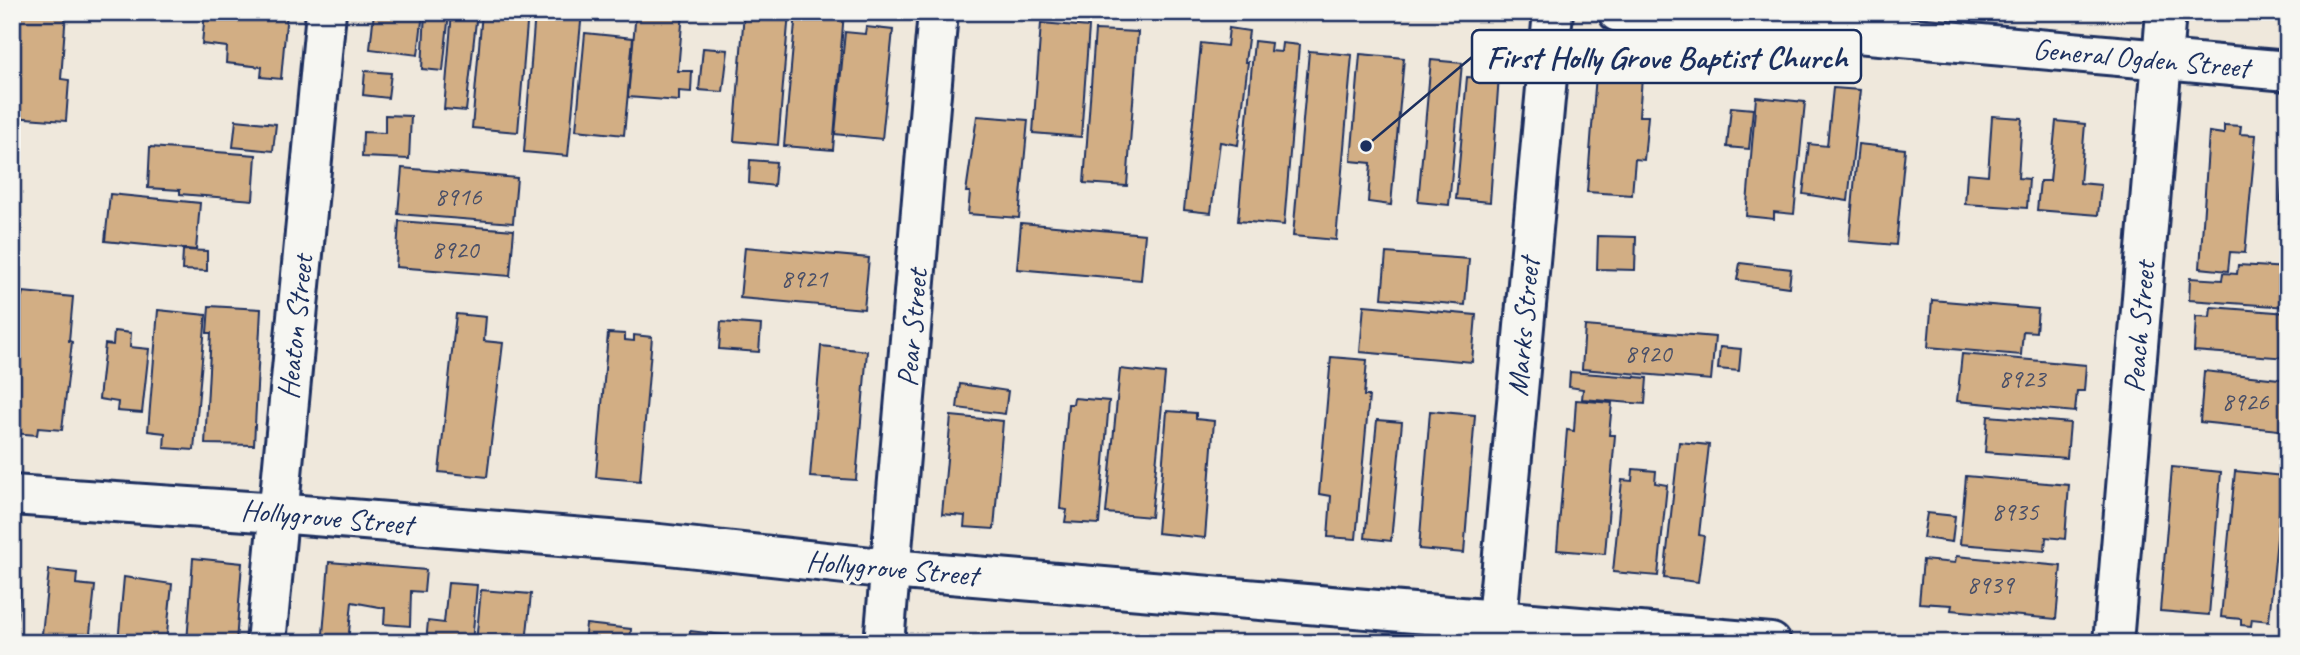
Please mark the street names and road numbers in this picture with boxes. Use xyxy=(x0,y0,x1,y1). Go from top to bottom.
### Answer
street label: General Ogden Street xyxy=(2031,30,2255,87)
street label: Heaton Street xyxy=(269,250,322,401)
street label: Marks Street xyxy=(1498,252,1548,398)
street label: Peach Street xyxy=(2114,257,2164,394)
street label: Pear Street xyxy=(888,265,936,388)
street label: Hollygrove Street xyxy=(240,491,418,544)
street label: Hollygrove Street xyxy=(805,542,983,595)

